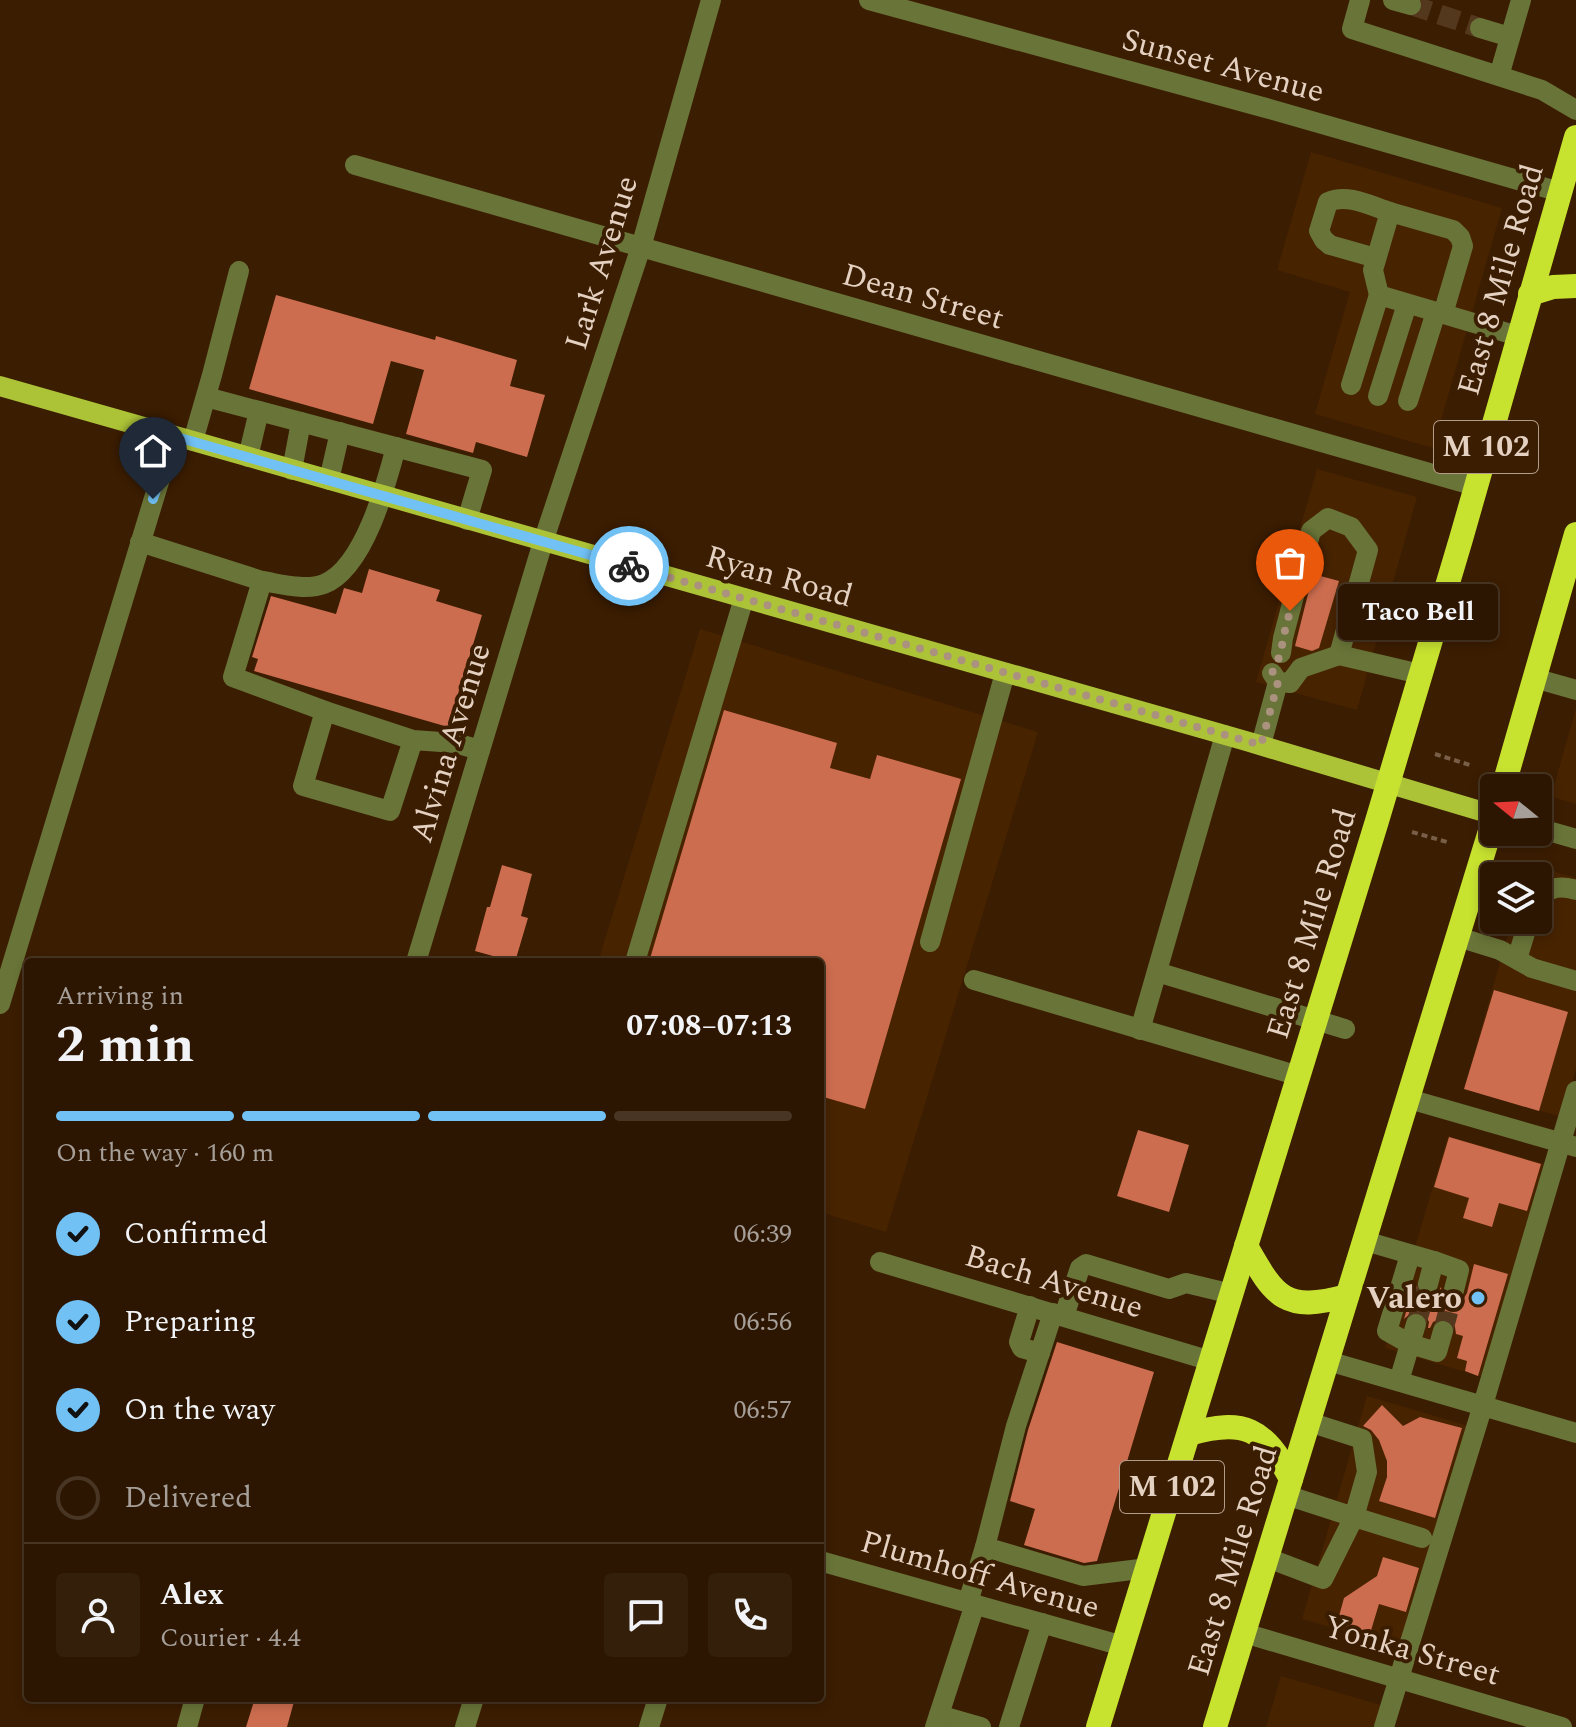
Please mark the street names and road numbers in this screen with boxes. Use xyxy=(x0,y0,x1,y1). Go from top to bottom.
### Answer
street label: Sunset Avenue xyxy=(1116,15,1330,117)
street label: East 8 Mile Road xyxy=(1444,158,1558,402)
street label: Lark Avenue xyxy=(552,170,652,356)
street label: Dean Street xyxy=(836,250,1010,344)
road number: M 102 xyxy=(1434,421,1538,473)
street label: Ryan Road xyxy=(700,533,858,621)
street label: Alvina Avenue xyxy=(397,637,505,849)
street label: East 8 Mile Road xyxy=(1254,803,1370,1045)
street label: Bach Avenue xyxy=(959,1232,1149,1332)
street label: East 8 Mile Road xyxy=(1175,1440,1291,1682)
road number: M 102 xyxy=(1120,1461,1224,1513)
street label: Plumhoff Avenue xyxy=(855,1517,1105,1633)
street label: Yonka Street xyxy=(1318,1602,1506,1700)

